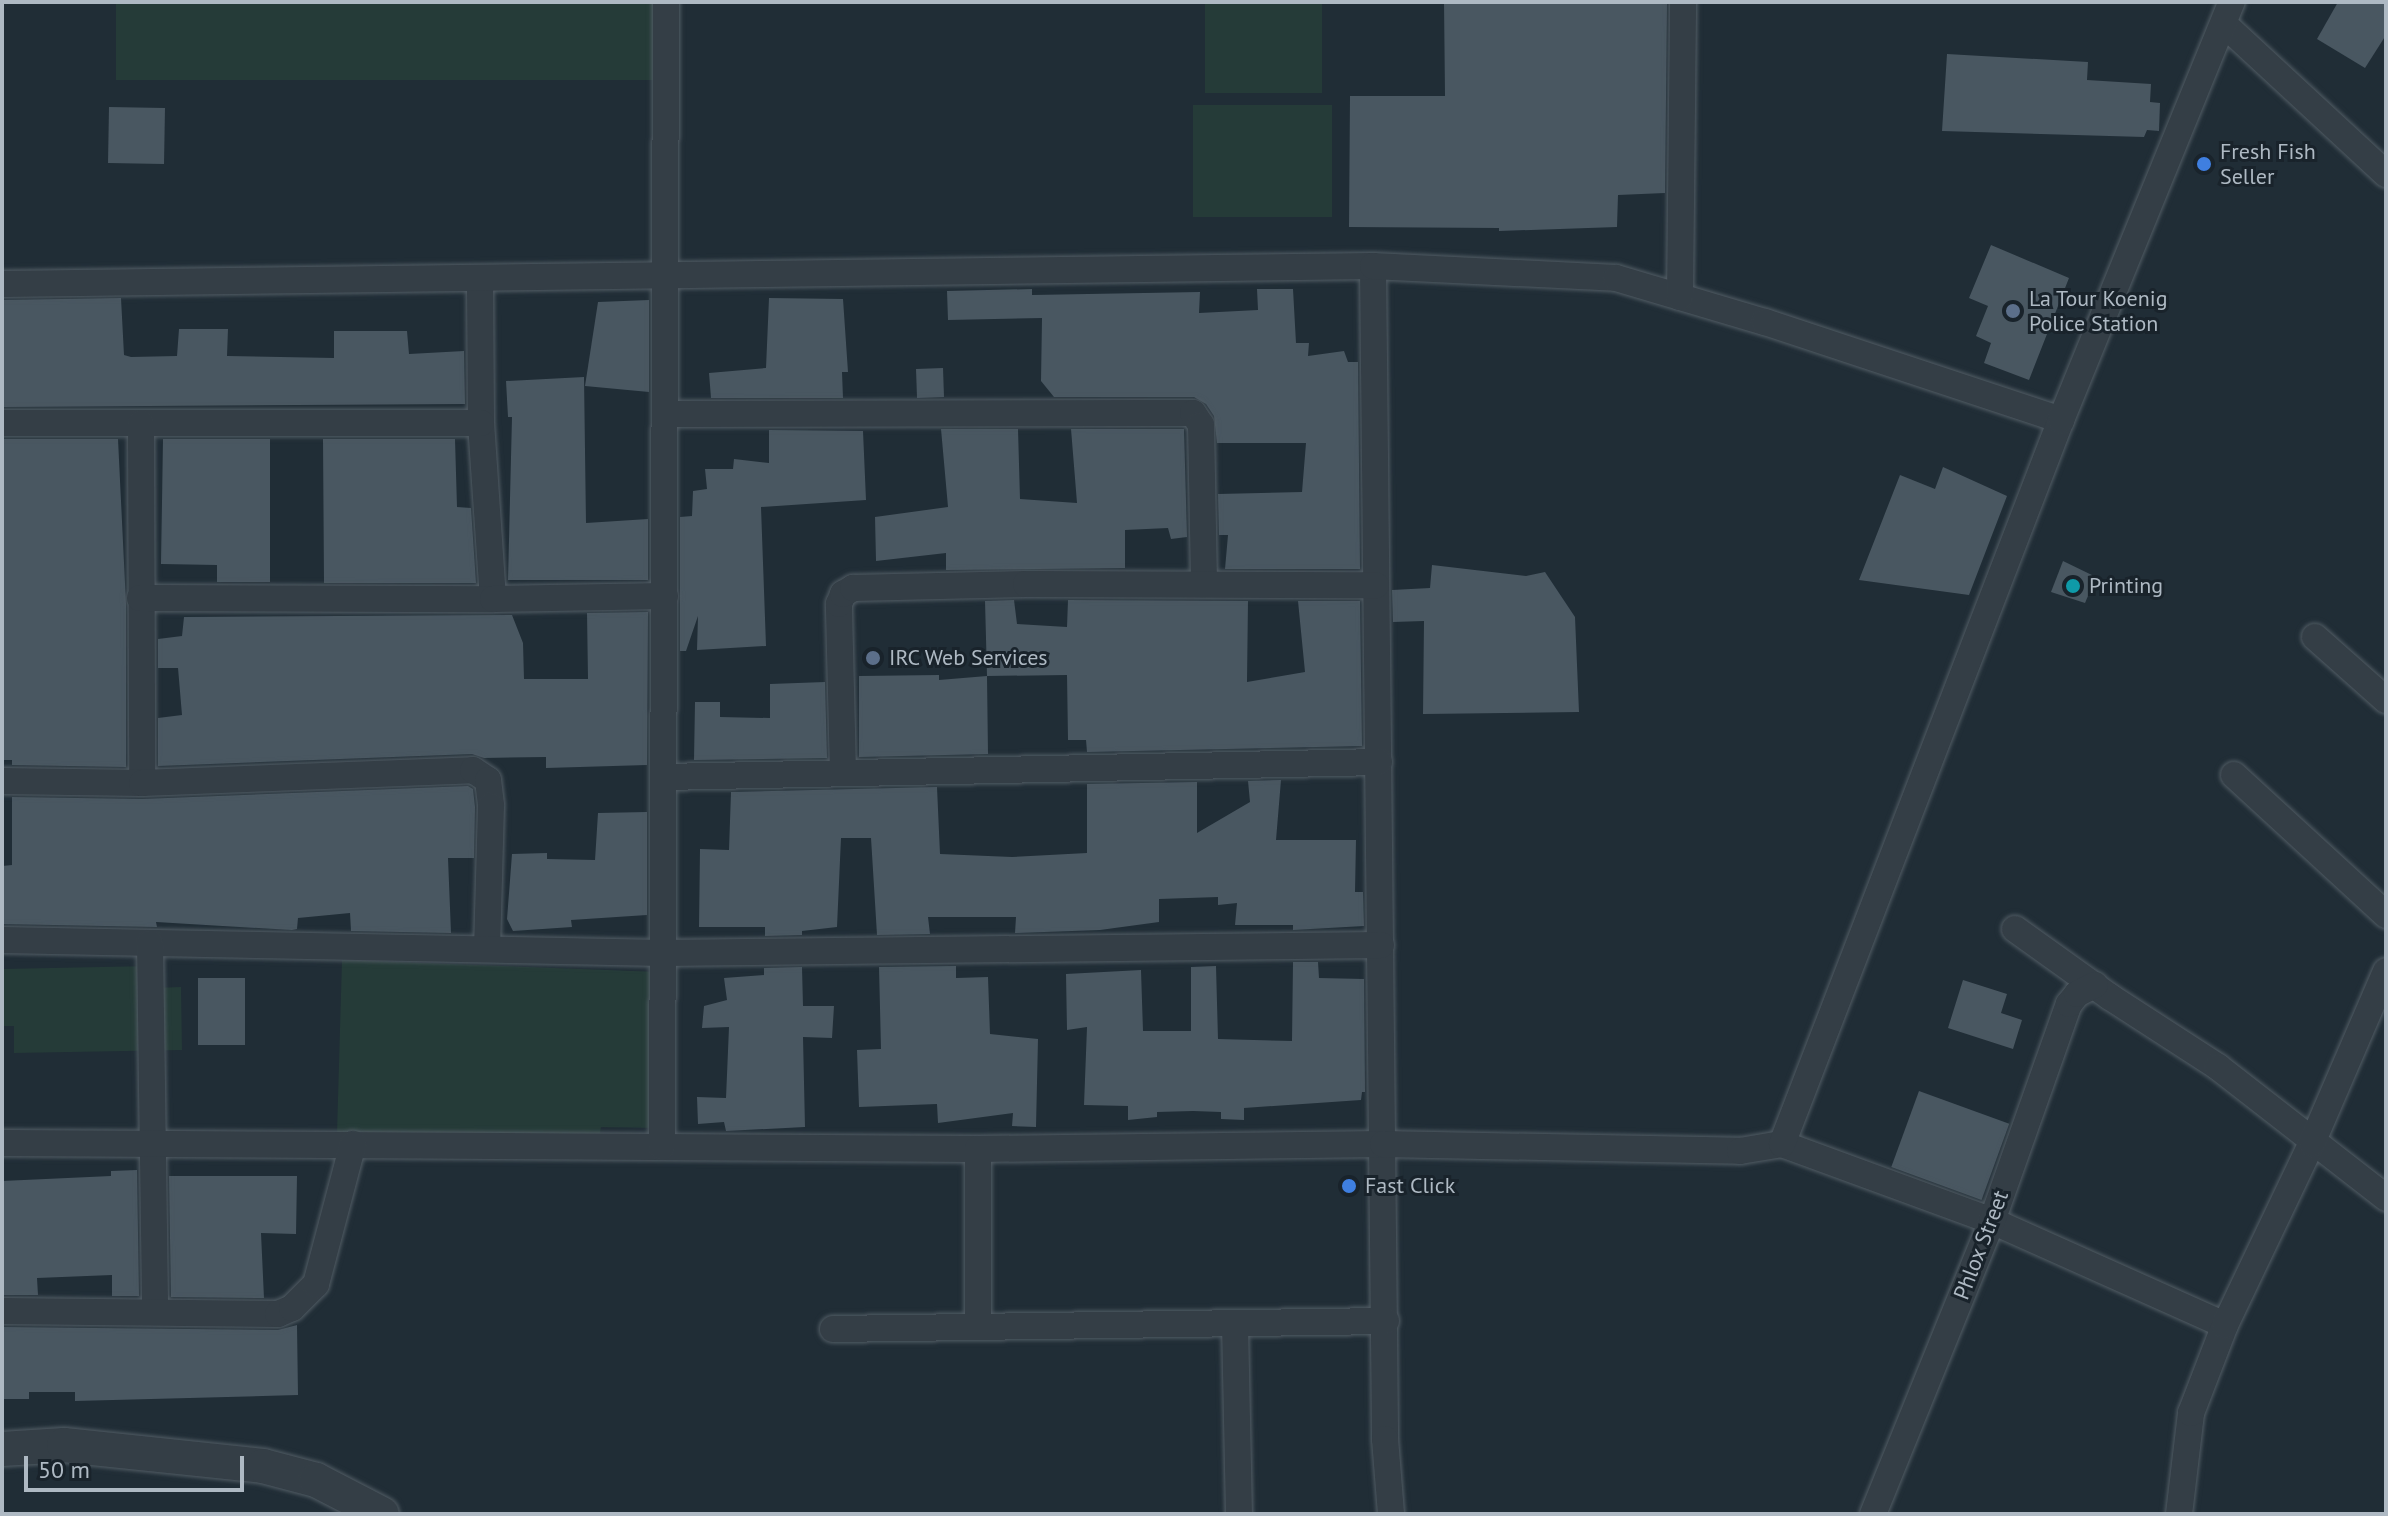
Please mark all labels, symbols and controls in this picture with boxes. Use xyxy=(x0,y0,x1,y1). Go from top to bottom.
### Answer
place label: Fresh Fish Seller xyxy=(2220,138,2316,190)
marker: Fresh Fish Seller xyxy=(2195,155,2213,173)
place label: La Tour Koenig Police Station xyxy=(2029,285,2168,336)
marker: La Tour Koenig Police Station xyxy=(2004,302,2022,320)
place label: Printing xyxy=(2089,573,2163,599)
marker: Printing xyxy=(2064,577,2082,595)
place label: IRC Web Services xyxy=(889,645,1049,671)
marker: IRC Web Services xyxy=(864,649,882,667)
place label: Fast Click xyxy=(1365,1173,1455,1199)
marker: Fast Click xyxy=(1340,1177,1358,1195)
street label: Phlox Street xyxy=(1948,1186,2014,1304)
scale bar xyxy=(28,1440,248,1490)
text: 50 m xyxy=(38,1454,90,1485)

